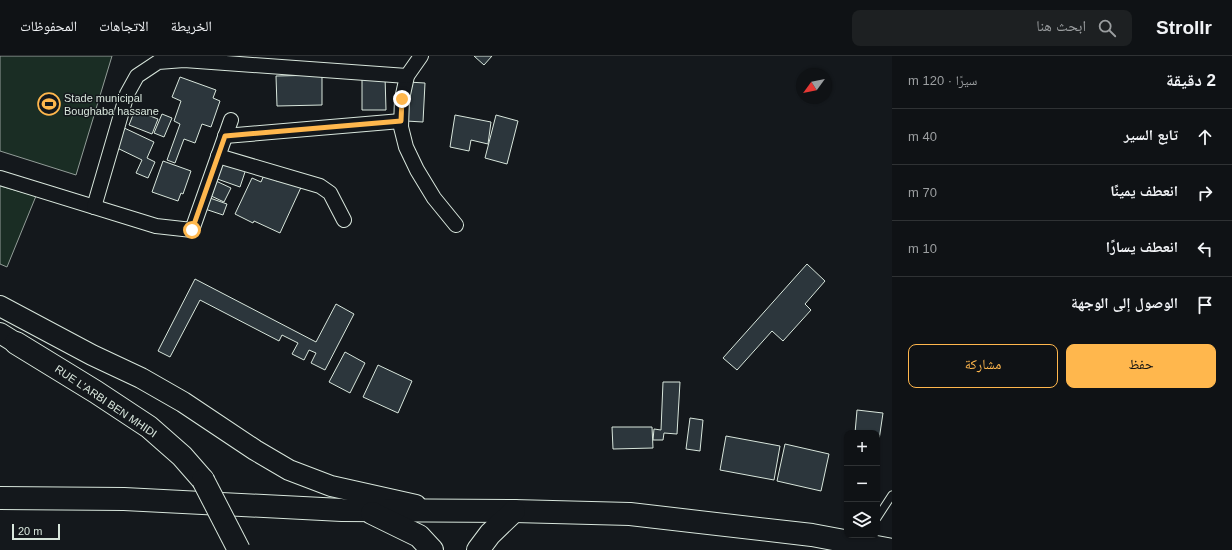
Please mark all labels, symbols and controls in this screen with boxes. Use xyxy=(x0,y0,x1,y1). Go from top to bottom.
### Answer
search box xyxy=(852,10,1132,46)
text: ابحث هنا xyxy=(1036,17,1086,34)
icon: search xyxy=(1096,17,1118,39)
text: Strollr xyxy=(1156,17,1212,38)
text: المحفوظات xyxy=(20,18,77,34)
text: الاتجاهات xyxy=(99,18,149,34)
text: الخريطة xyxy=(171,18,212,34)
north arrow xyxy=(796,68,832,104)
text: 2 دقيقة xyxy=(1166,71,1216,90)
text: سيرًا · 120 m xyxy=(908,73,977,88)
route end xyxy=(393,90,411,108)
sports icon: Stade municipal Boughaba hassane xyxy=(36,91,62,117)
place label: Stade municipal Boughaba hassane xyxy=(64,92,159,117)
text: تابع السير xyxy=(1124,126,1178,143)
icon: ahead xyxy=(1194,126,1216,148)
text: 40 m xyxy=(908,129,937,144)
text: انعطف يمينًا xyxy=(1110,182,1178,199)
icon: right xyxy=(1194,182,1216,204)
text: 70 m xyxy=(908,185,937,200)
route start xyxy=(183,221,201,239)
text: انعطف يسارًا xyxy=(1106,238,1178,255)
icon: left xyxy=(1194,238,1216,260)
text: 10 m xyxy=(908,241,937,256)
text: الوصول إلى الوجهة xyxy=(1071,294,1178,311)
icon: arrive xyxy=(1194,294,1216,316)
button: مشاركة xyxy=(908,344,1058,388)
button: حفظ xyxy=(1066,344,1216,388)
street label: RUE L'ARBI BEN MHIDI xyxy=(53,362,159,440)
map controls xyxy=(844,430,880,538)
button: + xyxy=(844,430,880,466)
button: − xyxy=(844,466,880,502)
button: layers xyxy=(844,502,880,538)
scale bar xyxy=(12,522,60,541)
text: 20 m xyxy=(18,525,42,537)

